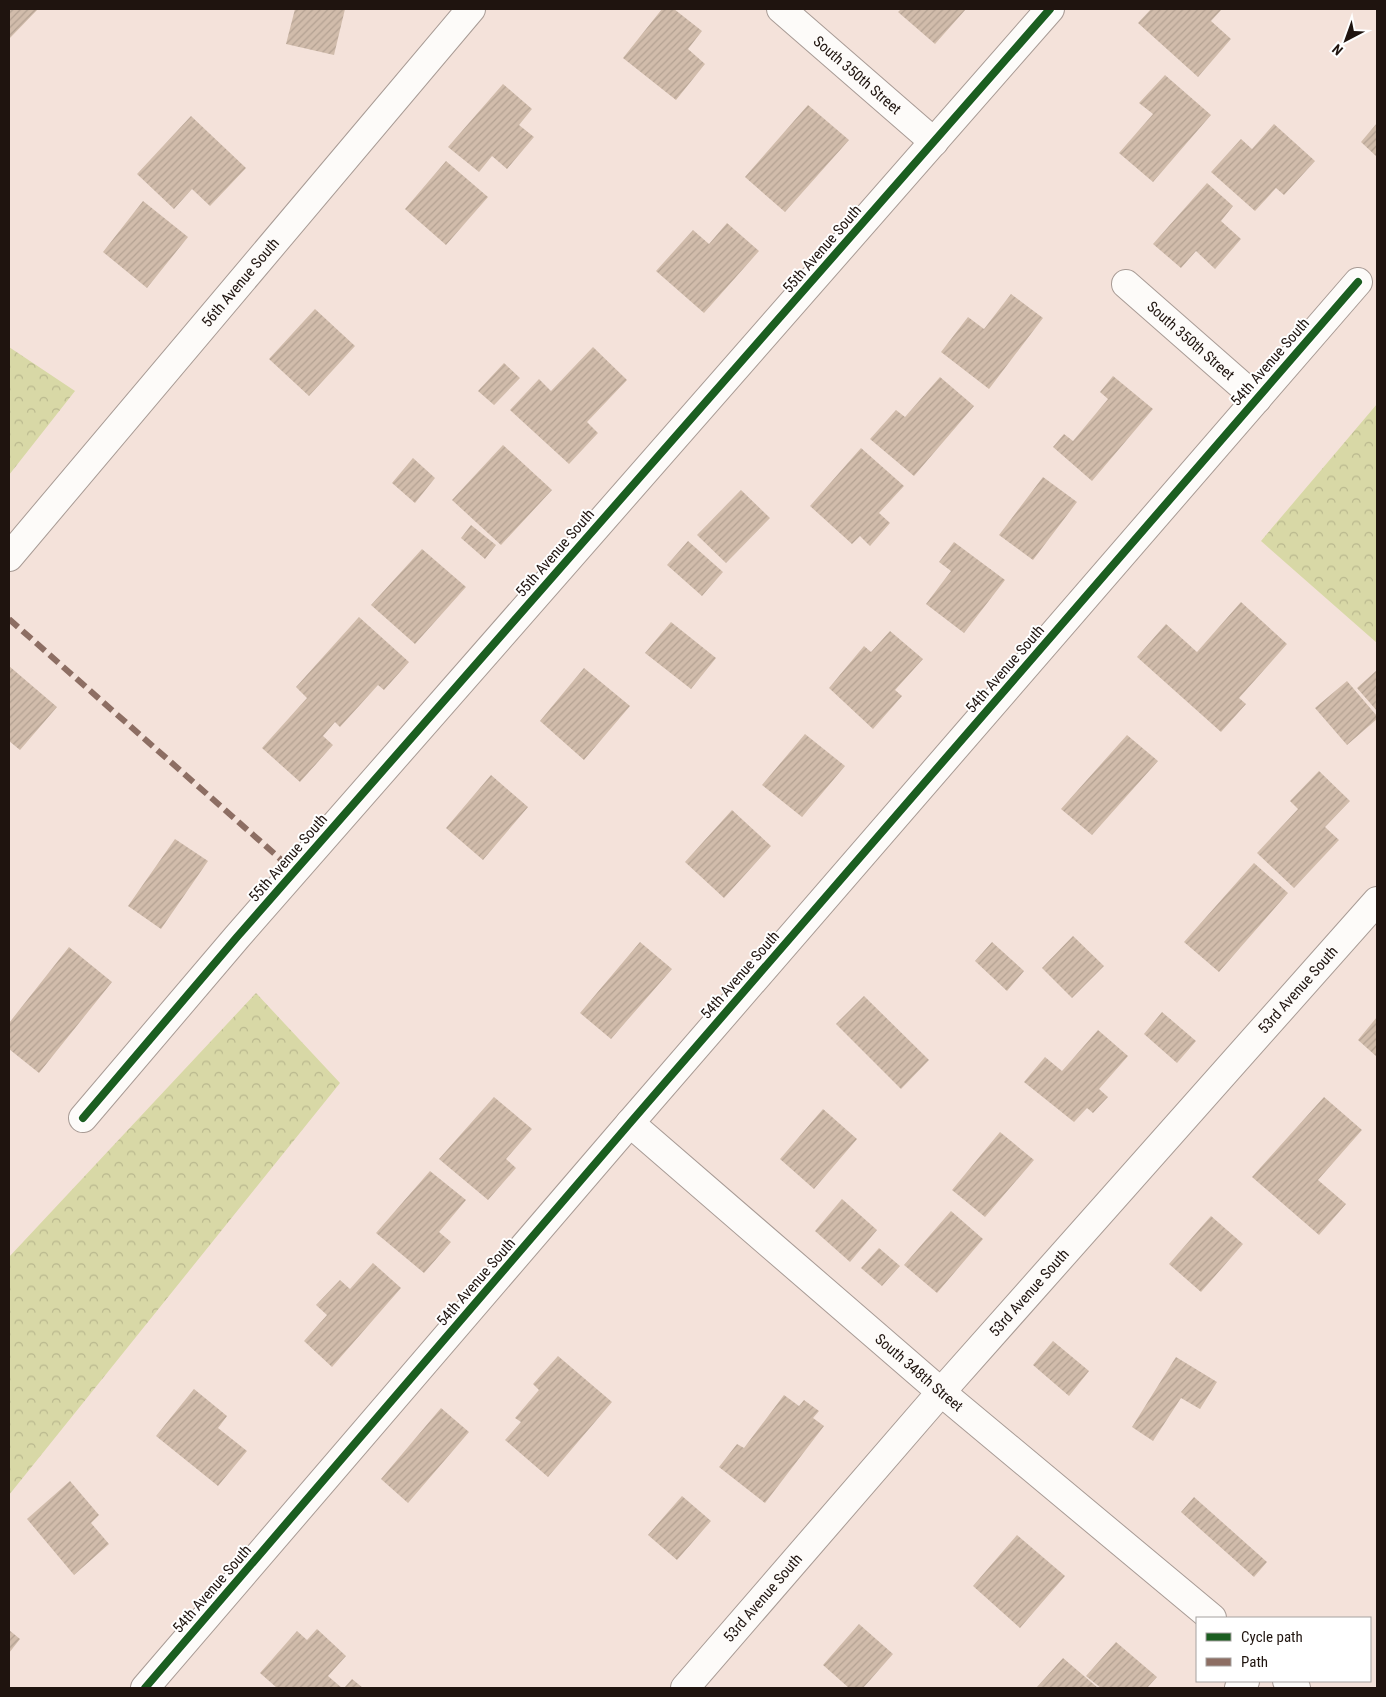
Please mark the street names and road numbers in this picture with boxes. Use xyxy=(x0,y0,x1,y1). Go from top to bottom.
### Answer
street label: South 350th Street xyxy=(810,32,905,118)
street label: 55th Avenue South xyxy=(779,201,865,297)
street label: 56th Avenue South xyxy=(198,234,283,331)
street label: South 350th Street xyxy=(1143,298,1238,384)
street label: 54th Avenue South xyxy=(1227,314,1313,410)
street label: 55th Avenue South xyxy=(512,505,598,601)
street label: 54th Avenue South xyxy=(962,621,1048,717)
street label: 55th Avenue South xyxy=(245,810,331,906)
street label: 54th Avenue South xyxy=(697,927,783,1023)
street label: 53rd Avenue South xyxy=(1254,942,1342,1037)
street label: 54th Avenue South xyxy=(433,1234,519,1330)
street label: 53rd Avenue South xyxy=(985,1245,1073,1340)
street label: South 348th Street xyxy=(871,1330,967,1416)
street label: 54th Avenue South xyxy=(169,1541,255,1637)
street label: 53rd Avenue South xyxy=(720,1550,806,1646)

